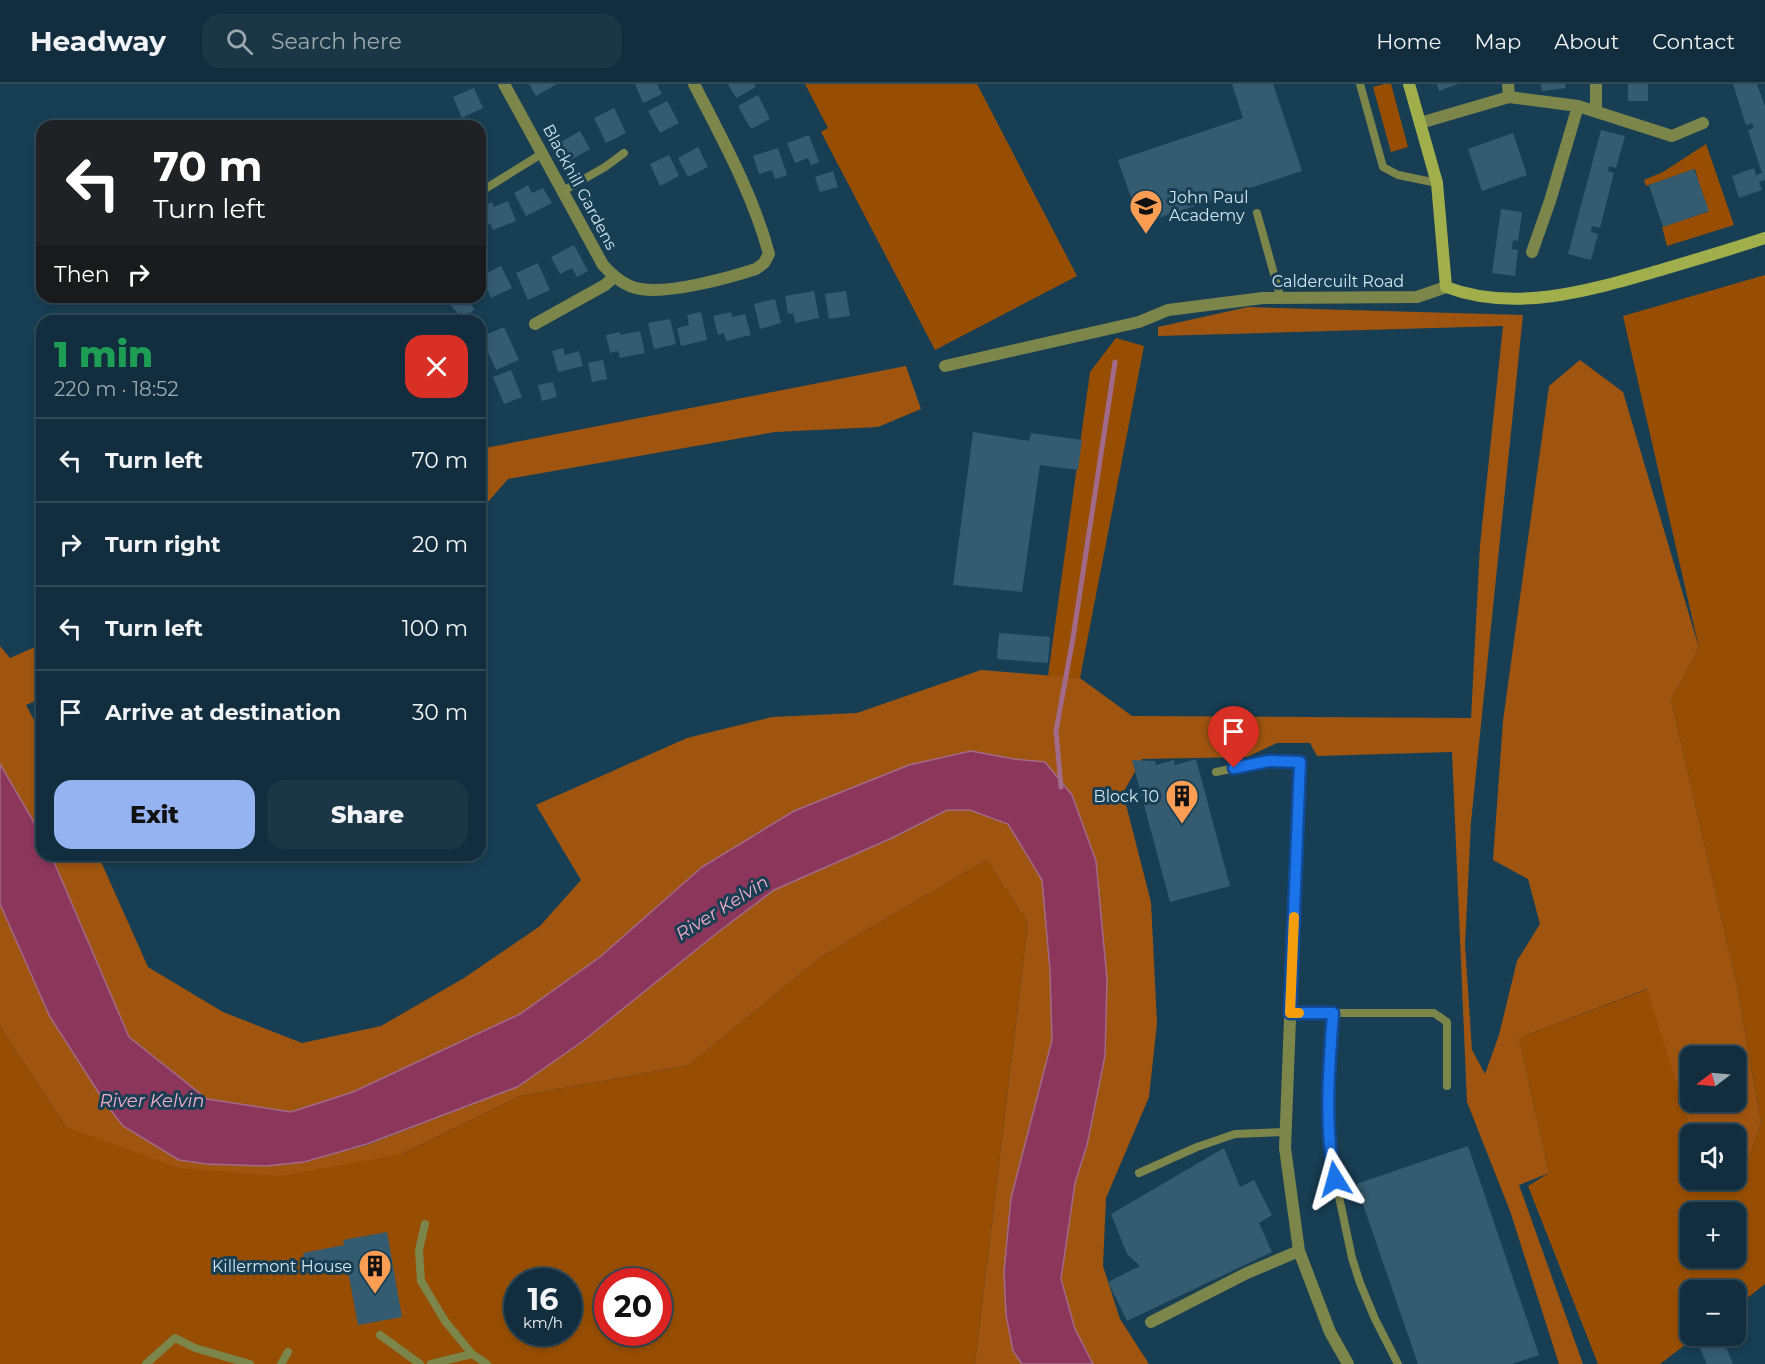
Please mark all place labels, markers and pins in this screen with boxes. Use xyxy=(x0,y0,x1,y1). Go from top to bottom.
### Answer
school or university icon: John Paul Academy xyxy=(1128,188,1164,235)
place label: John Paul Academy xyxy=(1168,188,1249,225)
pin xyxy=(1208,706,1259,768)
building icon: Block 10 xyxy=(1164,778,1200,825)
place label: Block 10 xyxy=(1094,787,1159,806)
building icon: Killermont House xyxy=(357,1248,393,1295)
place label: Killermont House xyxy=(212,1257,352,1276)

